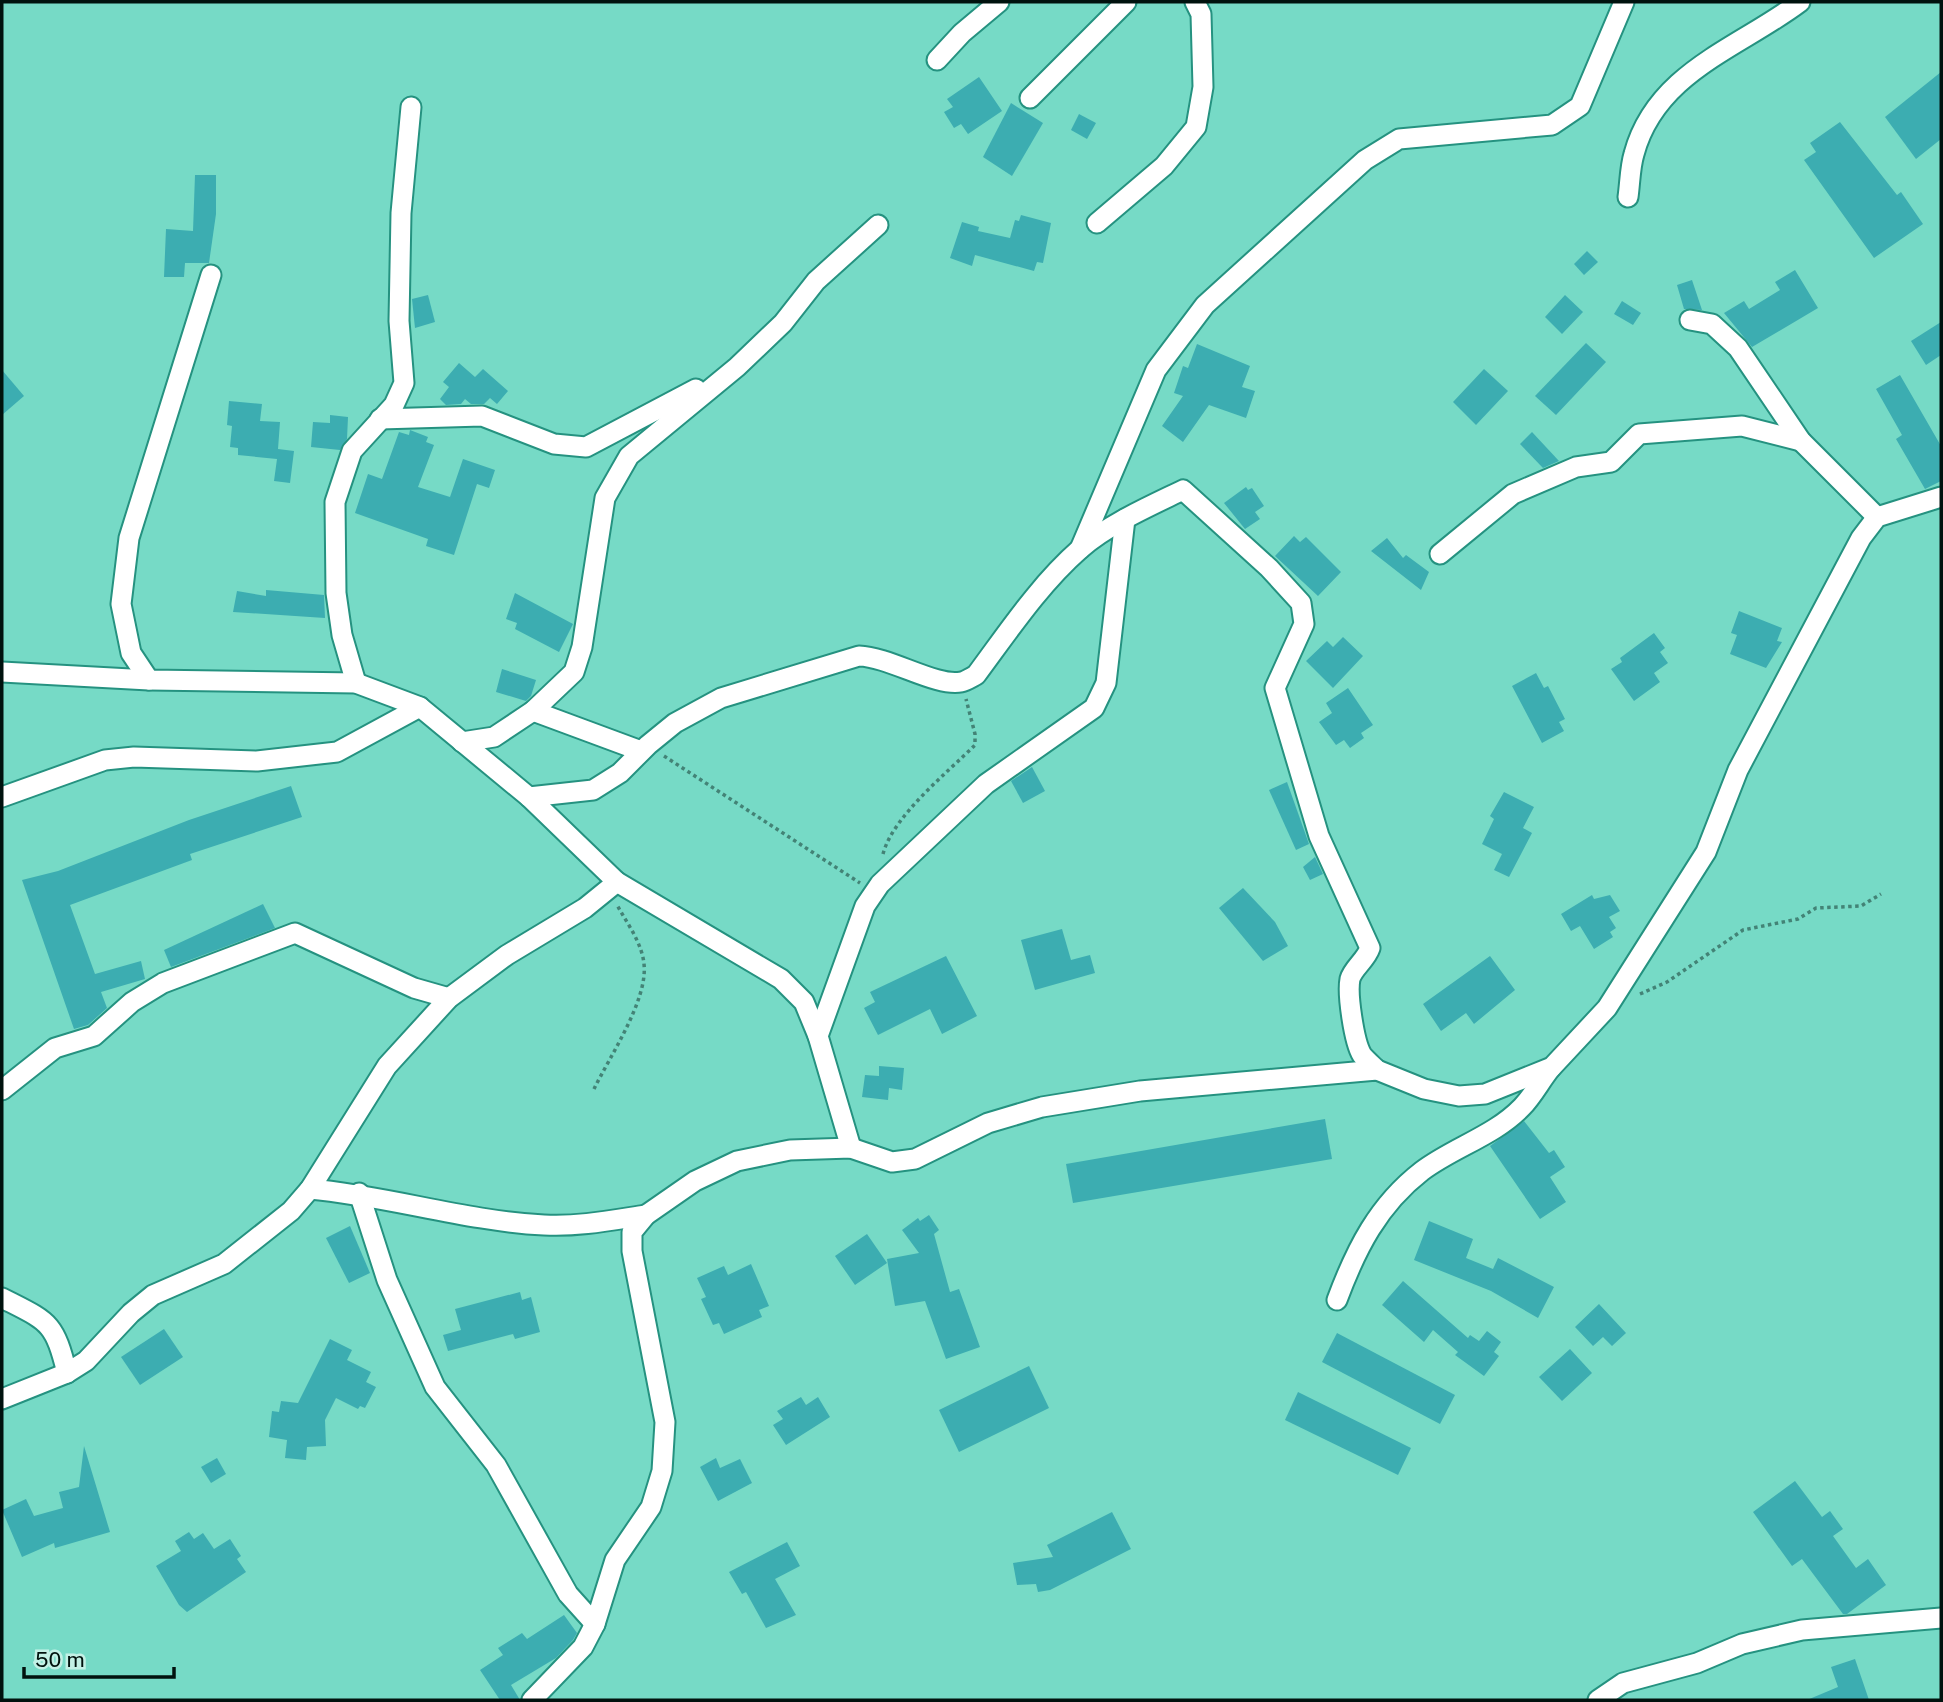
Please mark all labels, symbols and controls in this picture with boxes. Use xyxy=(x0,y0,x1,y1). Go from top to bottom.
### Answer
scale bar xyxy=(24,1636,175,1680)
text: 50 m xyxy=(35,1647,85,1672)

